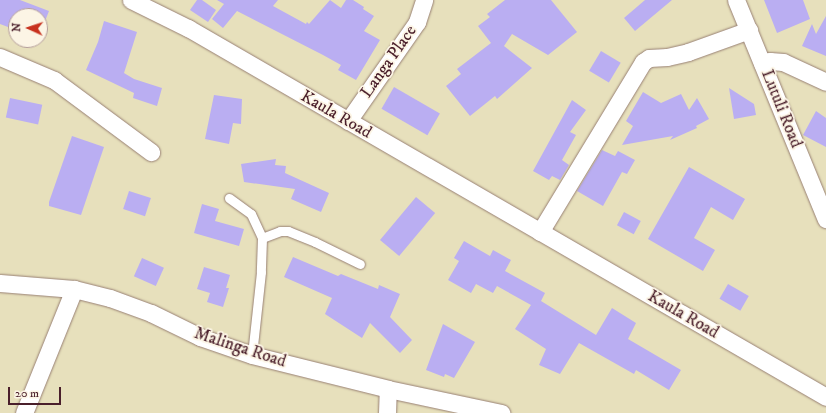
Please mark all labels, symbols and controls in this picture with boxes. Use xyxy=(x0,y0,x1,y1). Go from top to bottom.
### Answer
north arrow xyxy=(8,8,48,48)
street label: Langa Place xyxy=(357,22,421,102)
text: N xyxy=(10,23,24,32)
street label: Lutuli Road xyxy=(756,67,806,151)
street label: Kaula Road xyxy=(297,87,375,143)
street label: Kaula Road xyxy=(644,287,722,343)
street label: Malinga Road xyxy=(191,324,289,372)
scale bar xyxy=(10,379,63,405)
text: 20 m xyxy=(15,386,39,401)

